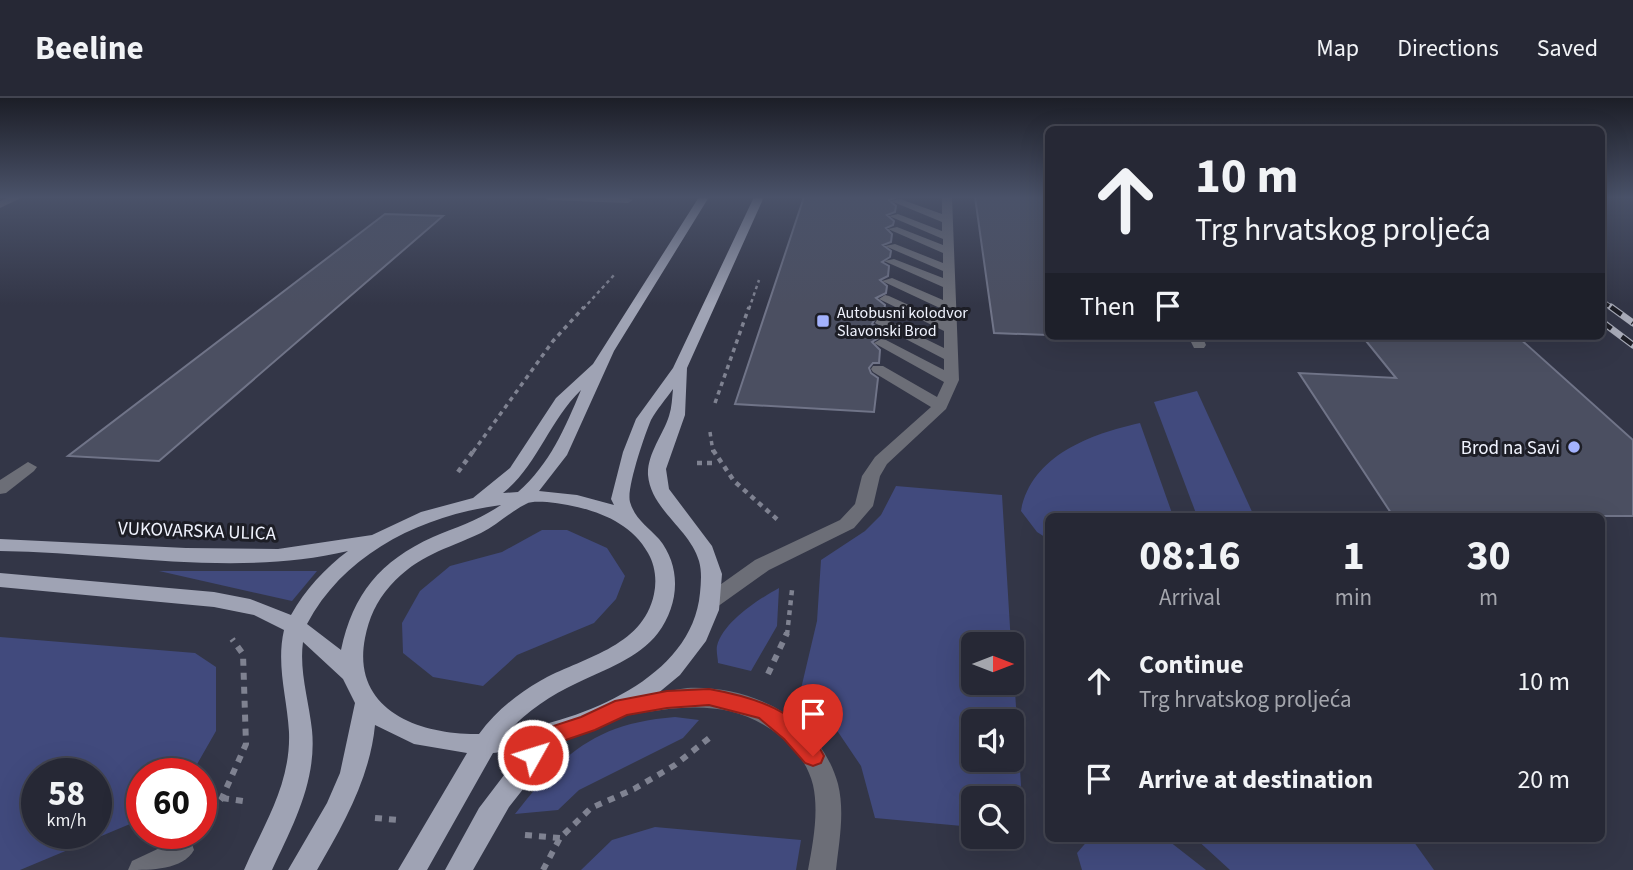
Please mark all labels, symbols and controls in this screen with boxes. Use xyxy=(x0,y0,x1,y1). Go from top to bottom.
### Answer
text: Beeline xyxy=(35,25,144,72)
text: Map xyxy=(1316,31,1359,66)
text: Directions xyxy=(1397,31,1499,66)
text: Saved xyxy=(1537,31,1598,66)
text: 10 m xyxy=(1195,142,1299,212)
icon: ahead xyxy=(1080,154,1171,245)
text: Trg hrvatskog proljeća xyxy=(1195,207,1491,253)
icon: arrive xyxy=(1149,287,1187,325)
text: Then xyxy=(1080,288,1135,325)
place label: Autobusni kolodvor Slavonski Brod xyxy=(837,302,968,342)
marker: Autobusni kolodvor Slavonski Brod xyxy=(815,313,831,329)
place label: Brod na Savi xyxy=(1461,435,1560,462)
marker: Brod na Savi xyxy=(1566,439,1582,455)
street label: VUKOVARSKA ULICA xyxy=(118,515,277,548)
text: 08:16 xyxy=(1139,526,1241,586)
text: 1 xyxy=(1342,526,1365,586)
text: 30 xyxy=(1466,526,1511,586)
text: Arrival xyxy=(1159,581,1221,614)
text: min xyxy=(1335,581,1372,614)
text: m xyxy=(1479,581,1498,614)
north arrow xyxy=(961,632,1024,695)
map controls xyxy=(961,632,1024,849)
text: Continue xyxy=(1139,646,1244,683)
icon: ahead xyxy=(1080,662,1118,700)
text: 10 m xyxy=(1517,663,1570,700)
text: Trg hrvatskog proljeća xyxy=(1139,683,1352,716)
pin xyxy=(783,684,843,756)
icon: arrive xyxy=(794,695,832,733)
button: sound xyxy=(961,709,1024,772)
position arrow xyxy=(496,718,570,792)
speed limit sign: 60 xyxy=(126,758,217,849)
icon: arrive xyxy=(1080,760,1118,798)
text: Arrive at destination xyxy=(1139,761,1373,798)
text: 20 m xyxy=(1517,761,1570,798)
text: 58 xyxy=(48,769,85,819)
button: search xyxy=(961,786,1024,849)
text: km/h xyxy=(47,808,86,833)

